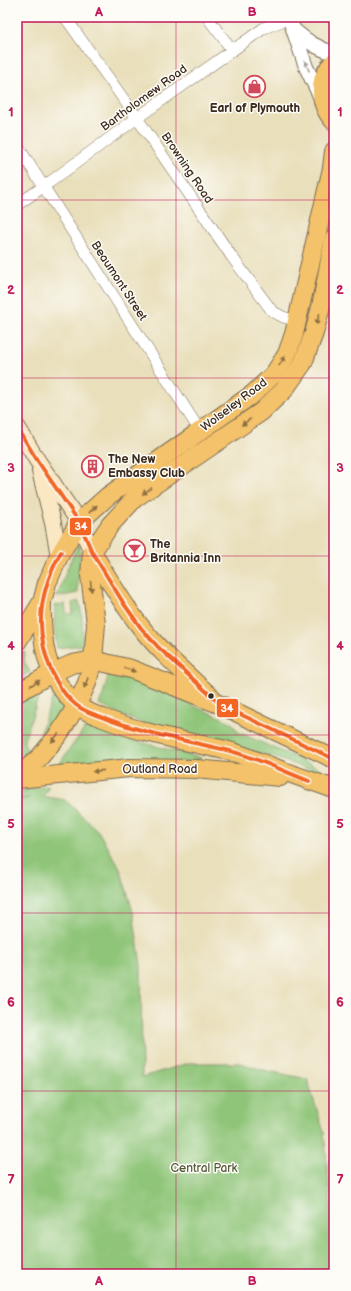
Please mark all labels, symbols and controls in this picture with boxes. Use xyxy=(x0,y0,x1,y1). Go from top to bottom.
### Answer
text: A xyxy=(94,4,103,20)
text: B xyxy=(247,4,257,20)
one-way arrow xyxy=(303,60,309,72)
street label: Bartholomew Road xyxy=(98,61,190,134)
shop icon: Earl of Plymouth xyxy=(242,74,268,100)
place label: Earl of Plymouth xyxy=(210,101,300,116)
text: 1 xyxy=(8,104,14,120)
text: 1 xyxy=(337,104,343,120)
street label: Browning Road xyxy=(158,130,216,207)
street label: Beaumont Street xyxy=(88,238,151,324)
text: 2 xyxy=(7,282,15,298)
text: 2 xyxy=(336,282,344,298)
one-way arrow xyxy=(315,313,321,325)
one-way arrow xyxy=(279,355,286,367)
street label: Wolseley Road xyxy=(198,375,270,435)
one-way arrow xyxy=(241,418,251,426)
place label: The New Embassy Club xyxy=(108,452,185,481)
building icon: The New Embassy Club xyxy=(80,453,106,479)
text: 3 xyxy=(7,460,15,476)
text: 3 xyxy=(336,460,344,476)
one-way arrow xyxy=(141,487,153,494)
one-way arrow xyxy=(88,504,98,514)
line badge: 34 xyxy=(69,517,92,536)
text: 34 xyxy=(75,520,88,533)
place label: The Britannia Inn xyxy=(150,537,221,566)
bar icon: The Britannia Inn xyxy=(122,538,148,564)
one-way arrow xyxy=(87,580,94,592)
text: 4 xyxy=(7,638,15,654)
text: 4 xyxy=(336,638,344,654)
one-way arrow xyxy=(125,667,137,673)
one-way arrow xyxy=(83,678,89,690)
one-way arrow xyxy=(29,679,41,686)
unlabelled marker xyxy=(206,691,216,701)
line badge: 34 xyxy=(216,698,239,718)
text: 34 xyxy=(221,702,234,715)
one-way arrow xyxy=(51,732,60,743)
street label: Outland Road xyxy=(123,762,198,777)
one-way arrow xyxy=(92,768,104,775)
text: 5 xyxy=(7,816,15,832)
text: 5 xyxy=(336,816,344,832)
text: 6 xyxy=(7,994,15,1010)
text: 6 xyxy=(336,994,344,1010)
park label: Central Park xyxy=(171,1161,238,1176)
text: 7 xyxy=(7,1172,15,1188)
text: 7 xyxy=(336,1172,344,1188)
text: A xyxy=(94,1273,103,1289)
text: B xyxy=(247,1273,257,1289)

